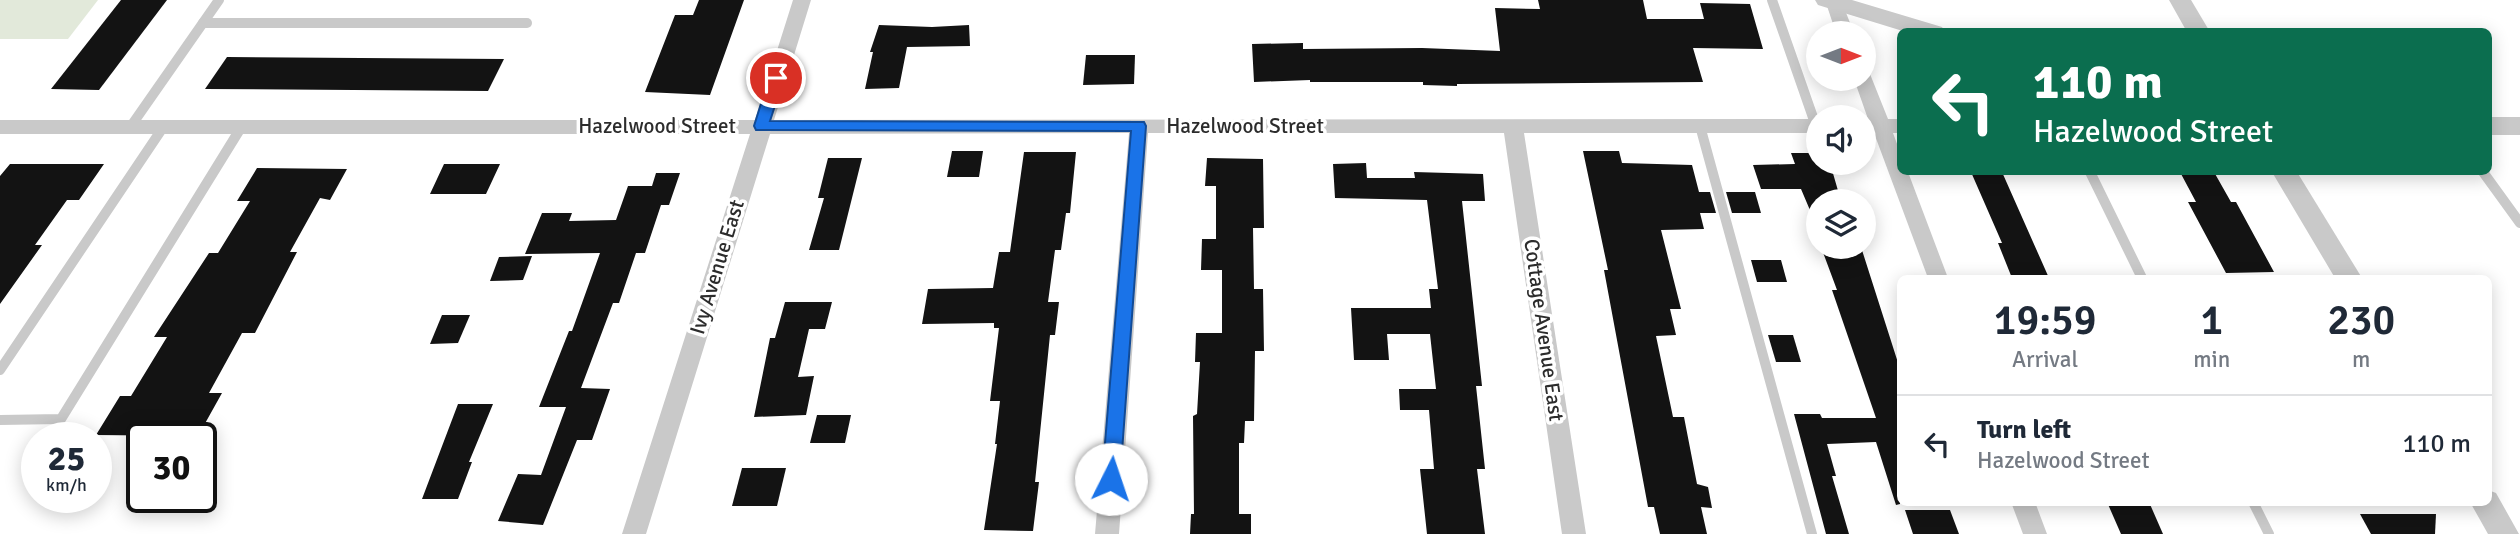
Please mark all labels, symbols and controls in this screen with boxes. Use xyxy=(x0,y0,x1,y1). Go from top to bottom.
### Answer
north arrow xyxy=(1806,21,1876,91)
map controls xyxy=(1806,21,1876,259)
pin xyxy=(746,48,806,108)
text: 110 m xyxy=(2033,52,2163,112)
icon: left xyxy=(1918,56,2009,147)
icon: arrive xyxy=(757,59,795,97)
button: sound xyxy=(1806,105,1876,175)
text: Hazelwood Street xyxy=(2033,112,2273,151)
street label: Hazelwood Street xyxy=(578,113,736,139)
street label: Hazelwood Street xyxy=(1166,113,1324,139)
button: layers xyxy=(1806,189,1876,259)
street label: Ivy Avenue East xyxy=(684,197,750,337)
street label: Cottage Avenue East xyxy=(1518,237,1570,423)
text: 19:59 xyxy=(1994,295,2096,346)
text: 1 xyxy=(2200,295,2223,346)
text: 230 xyxy=(2327,295,2395,346)
text: Arrival xyxy=(2012,345,2078,374)
text: min xyxy=(2193,345,2230,374)
text: m xyxy=(2352,345,2370,374)
text: Turn left xyxy=(1977,414,2071,446)
speed limit sign: 30 xyxy=(126,422,217,513)
icon: left xyxy=(1918,425,1956,463)
text: 110 m xyxy=(2402,428,2471,460)
text: 25 xyxy=(48,437,85,480)
position arrow xyxy=(1074,442,1148,516)
text: Hazelwood Street xyxy=(1977,446,2150,475)
text: km/h xyxy=(46,474,87,496)

